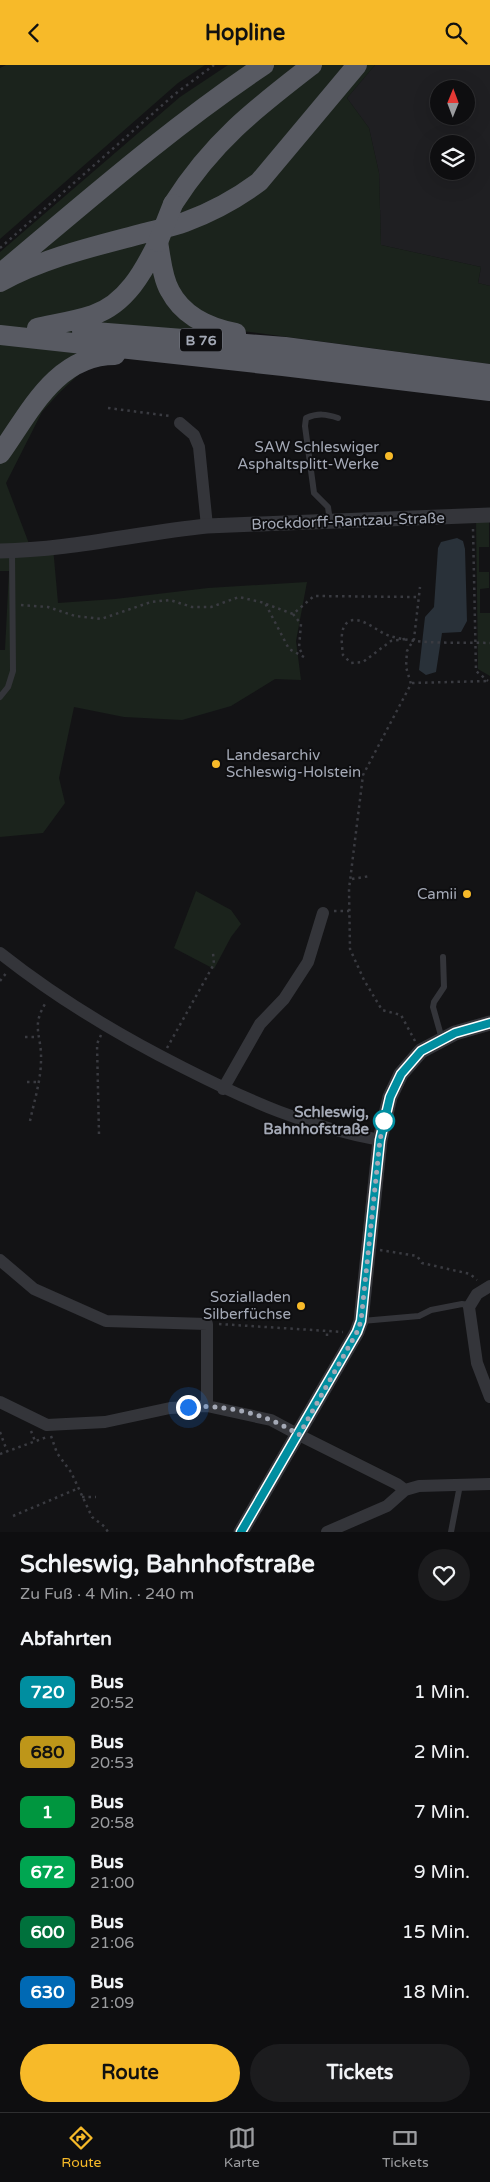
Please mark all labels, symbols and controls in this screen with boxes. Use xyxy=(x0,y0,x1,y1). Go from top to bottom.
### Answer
icon: back xyxy=(20,19,48,47)
icon: search xyxy=(442,19,470,47)
text: Hopline xyxy=(205,20,285,46)
north arrow xyxy=(430,80,475,125)
map controls xyxy=(430,80,475,180)
button: layers xyxy=(430,135,475,180)
road number: B 76 xyxy=(180,329,222,351)
place label: SAW Schleswiger Asphaltsplitt-Werke xyxy=(237,438,379,473)
marker: SAW Schleswiger Asphaltsplitt-Werke xyxy=(383,450,395,462)
street label: Brockdorff-Rantzau-Straße xyxy=(251,509,445,533)
place label: Landesarchiv Schleswig-Holstein xyxy=(226,746,361,781)
marker: Landesarchiv Schleswig-Holstein xyxy=(210,758,222,770)
place label: Camii xyxy=(417,885,457,903)
marker: Camii xyxy=(461,888,473,900)
place label: Schleswig, Bahnhofstraße xyxy=(263,1103,369,1138)
marker: Schleswig, Bahnhofstraße xyxy=(373,1110,395,1132)
place label: Sozialladen Silberfüchse xyxy=(203,1288,291,1323)
marker: Sozialladen Silberfüchse xyxy=(295,1300,307,1312)
your location xyxy=(176,1395,201,1420)
button: heart xyxy=(418,1549,470,1601)
text: Schleswig, Bahnhofstraße xyxy=(20,1550,315,1579)
text: Zu Fuß · 4 Min. · 240 m xyxy=(20,1584,194,1604)
text: Abfahrten xyxy=(20,1628,112,1650)
text: Bus xyxy=(90,1671,124,1693)
text: 720 xyxy=(31,1681,64,1703)
text: 1 Min. xyxy=(414,1681,470,1703)
text: 20:52 xyxy=(90,1693,134,1713)
text: Bus xyxy=(90,1731,124,1753)
text: 680 xyxy=(31,1741,64,1763)
text: 2 Min. xyxy=(414,1741,470,1763)
text: 20:53 xyxy=(90,1753,134,1773)
text: Bus xyxy=(90,1791,124,1813)
text: 1 xyxy=(42,1801,53,1823)
text: 7 Min. xyxy=(414,1801,470,1823)
text: 20:58 xyxy=(90,1813,134,1833)
text: Bus xyxy=(90,1851,124,1873)
text: 672 xyxy=(31,1861,64,1883)
text: 9 Min. xyxy=(414,1861,470,1883)
text: 21:00 xyxy=(90,1873,134,1893)
text: Bus xyxy=(90,1911,124,1933)
text: 600 xyxy=(31,1921,64,1943)
text: 15 Min. xyxy=(402,1921,470,1943)
text: 21:06 xyxy=(90,1933,134,1953)
text: Bus xyxy=(90,1971,124,1993)
text: 630 xyxy=(31,1981,64,2003)
text: 18 Min. xyxy=(402,1981,470,2003)
text: 21:09 xyxy=(90,1993,134,2013)
button: Route xyxy=(20,2044,240,2102)
button: Tickets xyxy=(250,2044,470,2102)
tab: Route xyxy=(61,2124,101,2171)
tab: Karte xyxy=(224,2124,260,2171)
tab: Tickets xyxy=(382,2124,429,2171)

